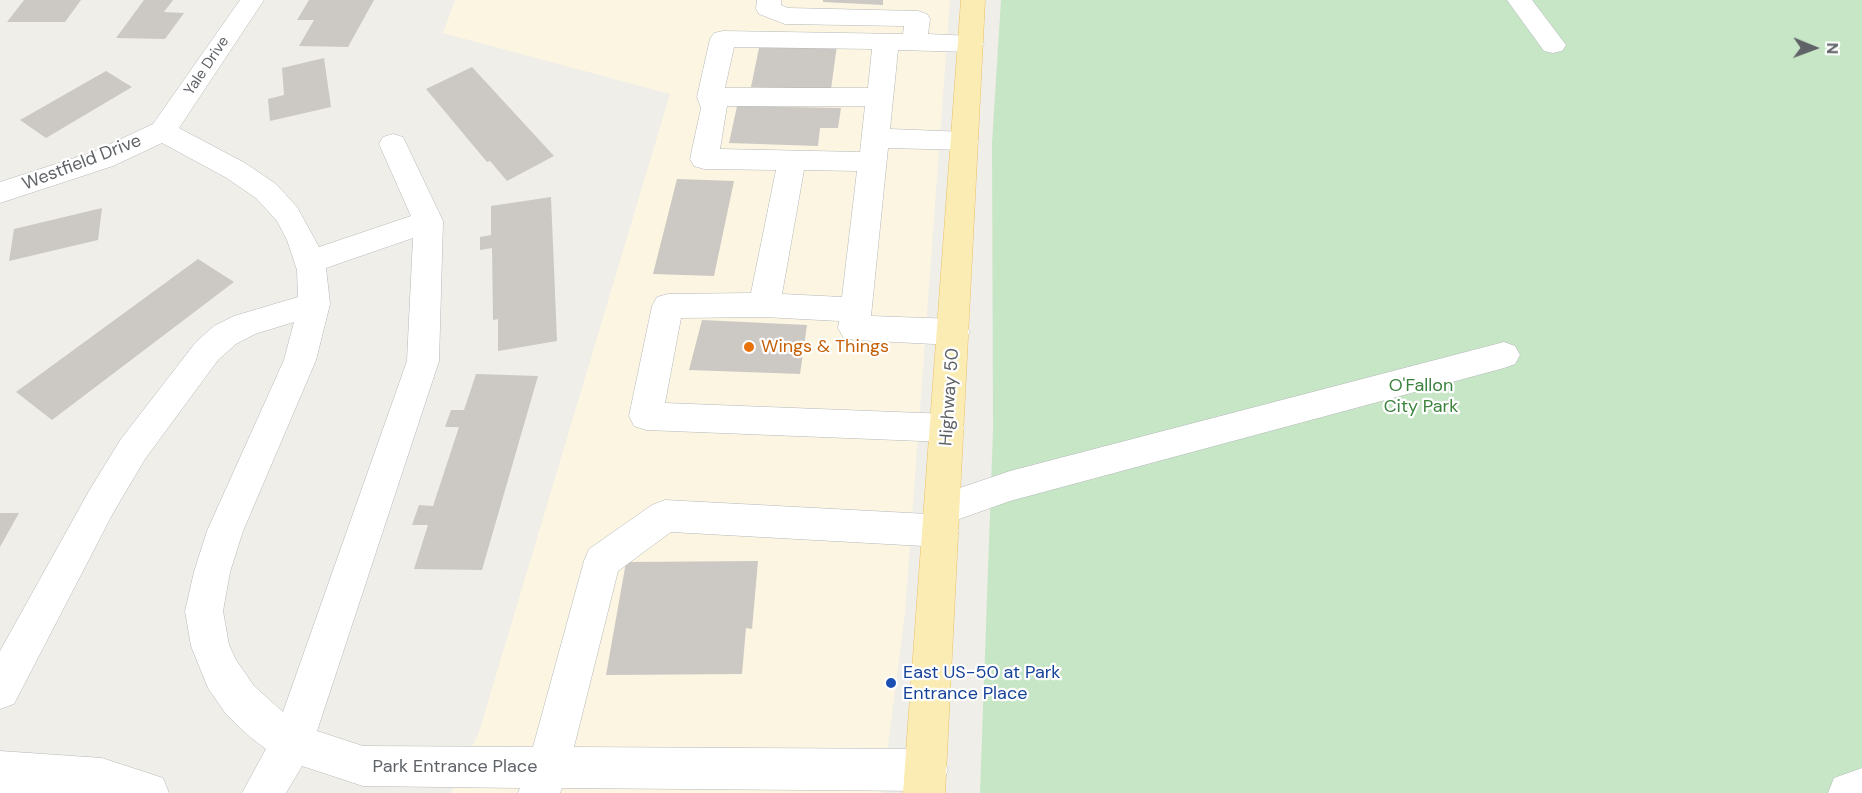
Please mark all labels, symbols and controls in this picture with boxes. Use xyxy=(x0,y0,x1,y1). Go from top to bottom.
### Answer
north arrow xyxy=(1784,18,1844,78)
street label: Yale Drive xyxy=(181,33,233,99)
text: N xyxy=(1822,42,1843,54)
street label: Westfield Drive xyxy=(20,130,144,196)
place label: Wings & Things xyxy=(761,336,889,358)
marker: Wings & Things xyxy=(742,340,756,354)
street label: Highway 50 xyxy=(936,347,964,447)
park label: O'Fallon City Park xyxy=(1384,375,1458,418)
place label: East US-50 at Park Entrance Place xyxy=(903,662,1060,704)
marker: East US-50 at Park Entrance Place xyxy=(884,676,898,690)
street label: Park Entrance Place xyxy=(373,756,537,778)

